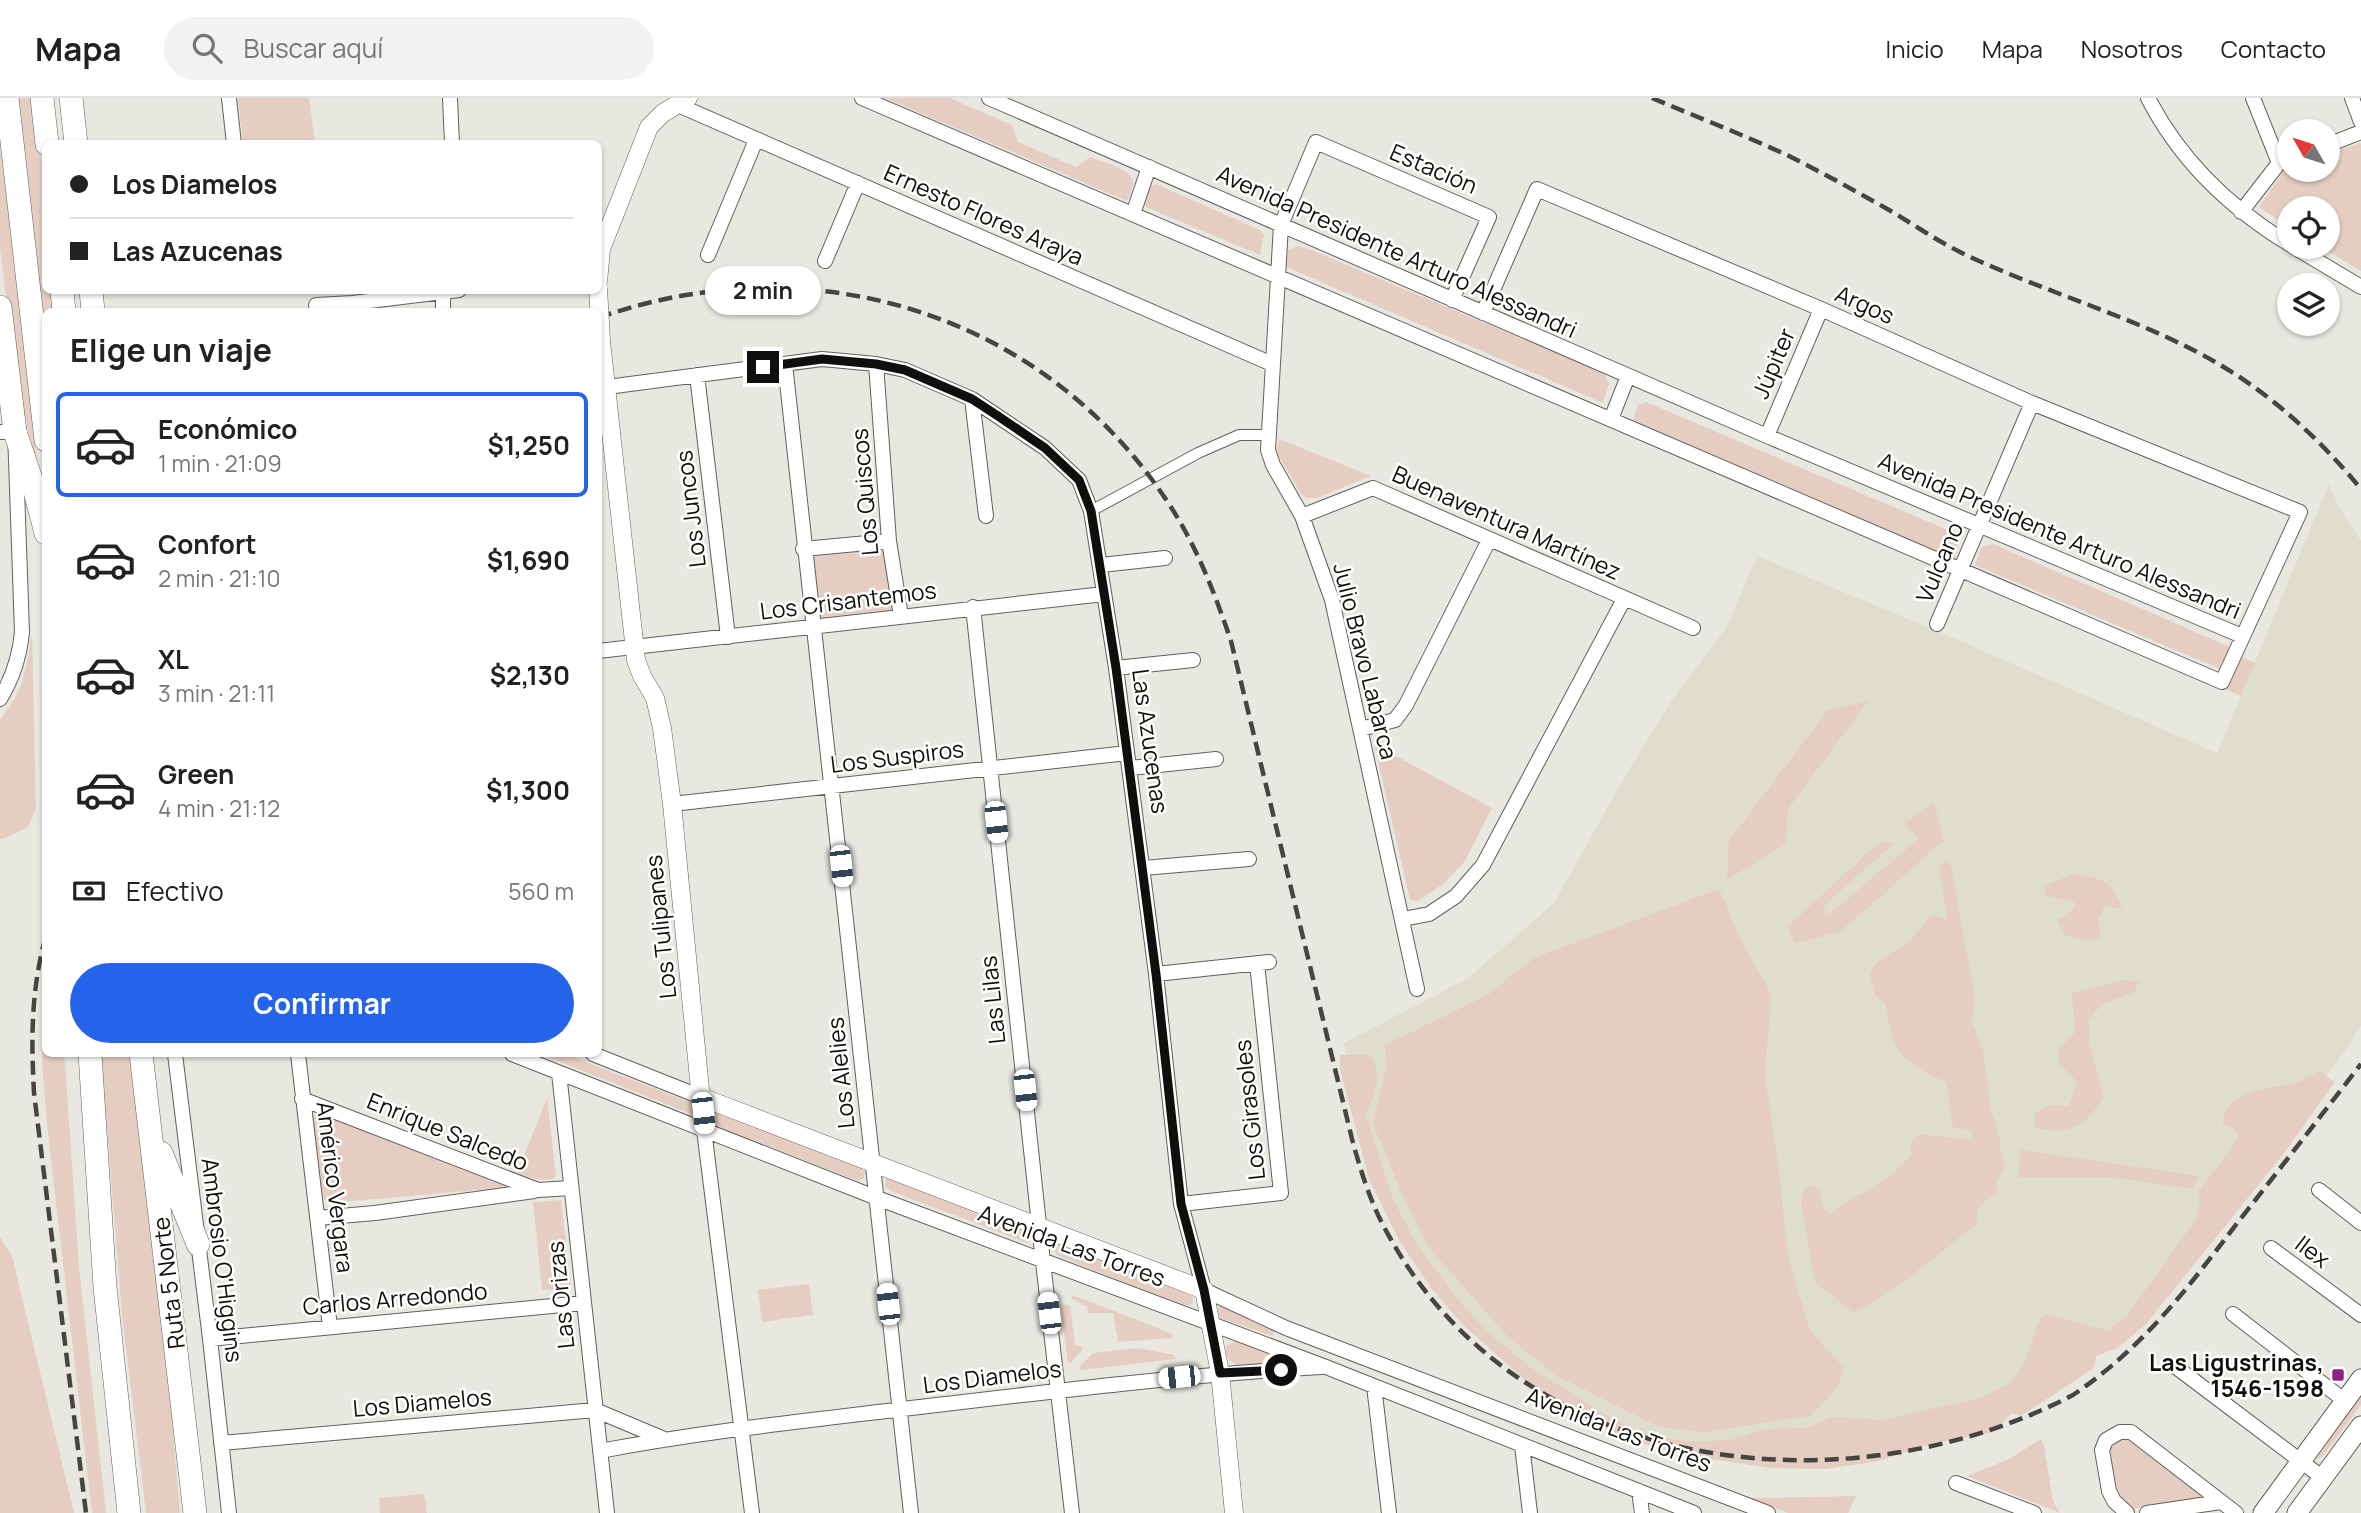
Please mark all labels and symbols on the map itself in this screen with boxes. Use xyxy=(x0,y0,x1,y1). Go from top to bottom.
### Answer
north arrow xyxy=(2277,119,2340,182)
street label: Estación xyxy=(1385,135,1483,201)
street label: Ernesto Flores Araya xyxy=(879,156,1089,272)
street label: Avenida Presidente Arturo Alessandri xyxy=(1212,157,1582,345)
callout: 2 min xyxy=(705,266,821,314)
street label: Argos xyxy=(1830,277,1900,331)
street label: Júpiter xyxy=(1744,323,1802,403)
route end xyxy=(747,351,779,383)
street label: Los Quiscos xyxy=(842,427,886,557)
street label: Avenida Presidente Arturo Alessandri xyxy=(1874,444,2246,626)
street label: Los Juncos xyxy=(667,449,713,569)
street label: Buenaventura Martínez xyxy=(1388,457,1626,587)
street label: Vulcano xyxy=(1908,517,1970,607)
street label: Julio Bravo Labarca xyxy=(1326,559,1406,763)
street label: Los Crisantemos xyxy=(758,573,938,627)
street label: Las Azucenas xyxy=(1125,667,1177,815)
street label: Los Suspiros xyxy=(828,732,966,780)
car xyxy=(984,800,1009,844)
car xyxy=(829,844,854,888)
street label: Los Tulipanes xyxy=(637,854,683,1000)
street label: Las Lilas xyxy=(971,954,1013,1046)
street label: Los Alelies xyxy=(818,1016,862,1130)
street label: Los Girasoles xyxy=(1226,1038,1272,1182)
car xyxy=(1013,1068,1038,1112)
street label: Enrique Salcedo xyxy=(363,1084,533,1178)
car xyxy=(691,1091,716,1135)
street label: Américo Vergara xyxy=(310,1099,362,1275)
street label: Ambrosio O'Higgins xyxy=(195,1156,251,1364)
street label: Avenida Las Torres xyxy=(974,1196,1170,1294)
street label: Ruta 5 Norte xyxy=(144,1215,192,1351)
street label: Ilex xyxy=(2289,1227,2337,1275)
street label: Las Orizas xyxy=(538,1240,582,1350)
street label: Carlos Arredondo xyxy=(301,1274,489,1322)
car xyxy=(876,1282,901,1326)
car xyxy=(1037,1291,1062,1335)
place label: Las Ligustrinas, 1546-1598 xyxy=(2149,1346,2324,1404)
street label: Los Diamelos xyxy=(921,1352,1063,1400)
route start xyxy=(1265,1354,1297,1386)
car xyxy=(1158,1364,1201,1390)
marker: Las Ligustrinas, 1546-1598 xyxy=(2330,1367,2346,1383)
street label: Avenida Las Torres xyxy=(1522,1379,1716,1479)
street label: Los Diamelos xyxy=(351,1380,493,1424)

